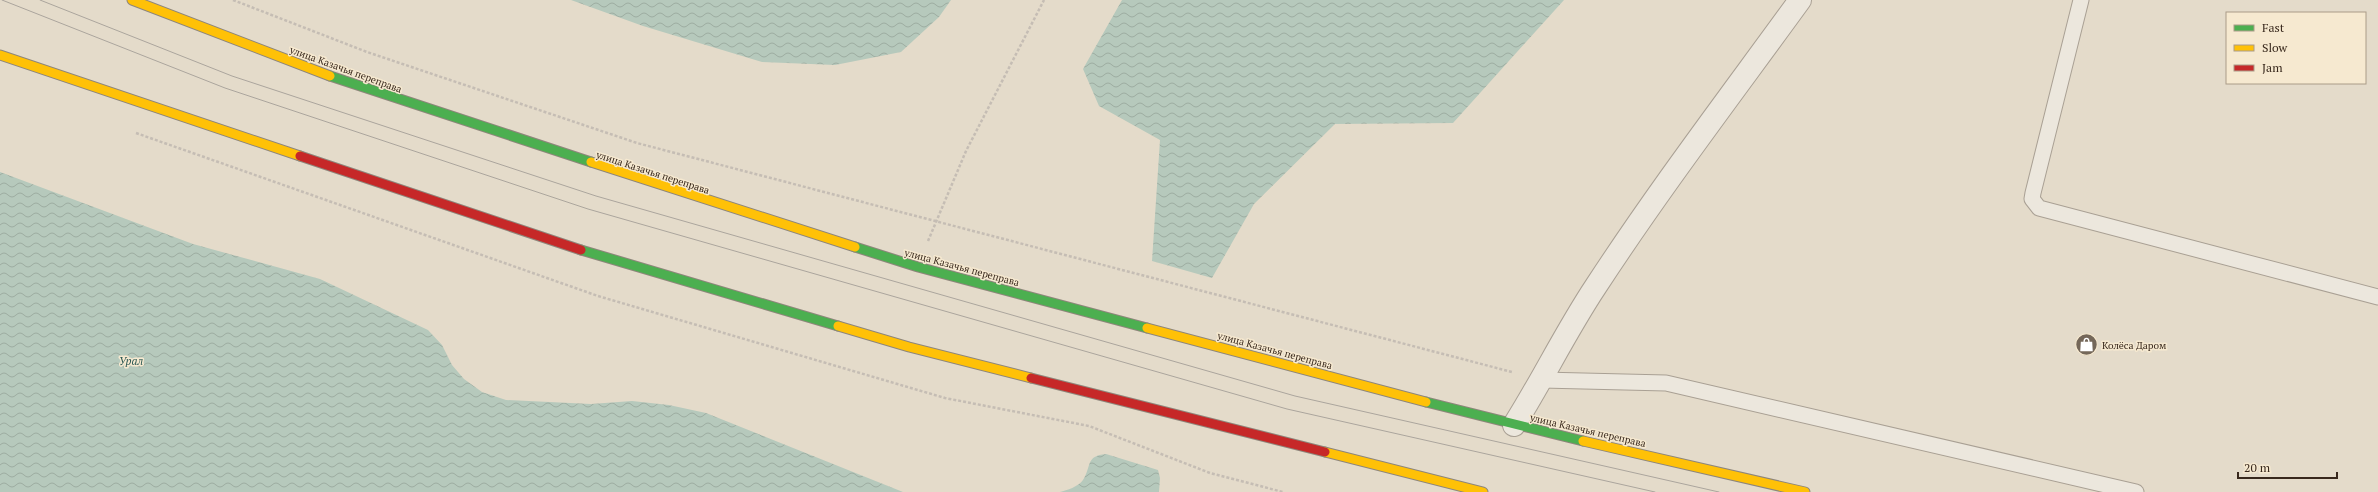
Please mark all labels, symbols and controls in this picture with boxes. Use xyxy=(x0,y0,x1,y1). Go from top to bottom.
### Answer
legend xyxy=(2226,12,2366,84)
text: Fast xyxy=(2262,20,2285,35)
text: Slow xyxy=(2262,40,2288,55)
street label: улица Казачья переправа xyxy=(287,43,404,96)
text: Jam xyxy=(2262,60,2283,75)
street label: улица Казачья переправа xyxy=(594,148,711,197)
street label: улица Казачья переправа xyxy=(902,246,1021,289)
street label: улица Казачья переправа xyxy=(1215,329,1334,372)
shop icon: Колёса Даром xyxy=(2074,332,2100,358)
place label: Колёса Даром xyxy=(2102,339,2167,352)
water label: Урал xyxy=(119,354,143,368)
street label: улица Казачья переправа xyxy=(1528,411,1647,450)
scale bar xyxy=(2238,454,2337,480)
text: 20 m xyxy=(2244,460,2271,475)

